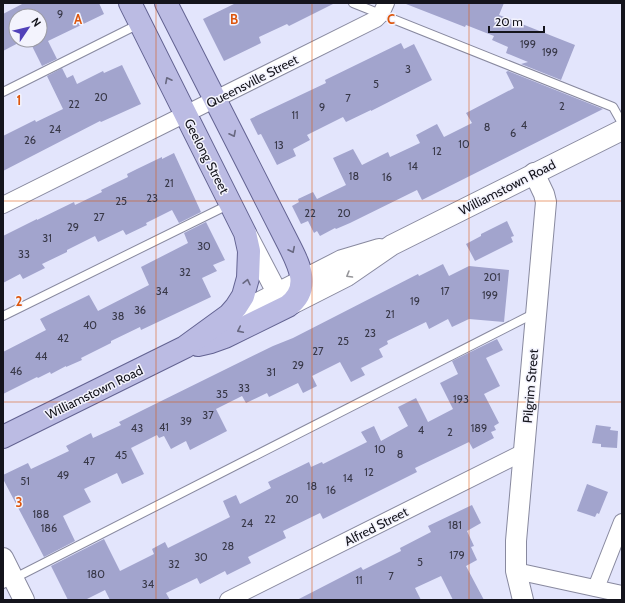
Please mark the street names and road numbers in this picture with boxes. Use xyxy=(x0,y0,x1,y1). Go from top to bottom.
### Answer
street label: Queensville Street xyxy=(203,51,301,111)
street label: Geelong Street xyxy=(181,116,233,197)
street label: Williamstown Road xyxy=(456,156,558,218)
street label: Pilgrim Street xyxy=(519,348,541,424)
street label: Williamstown Road xyxy=(43,362,145,422)
street label: Alfred Street xyxy=(341,503,411,549)

